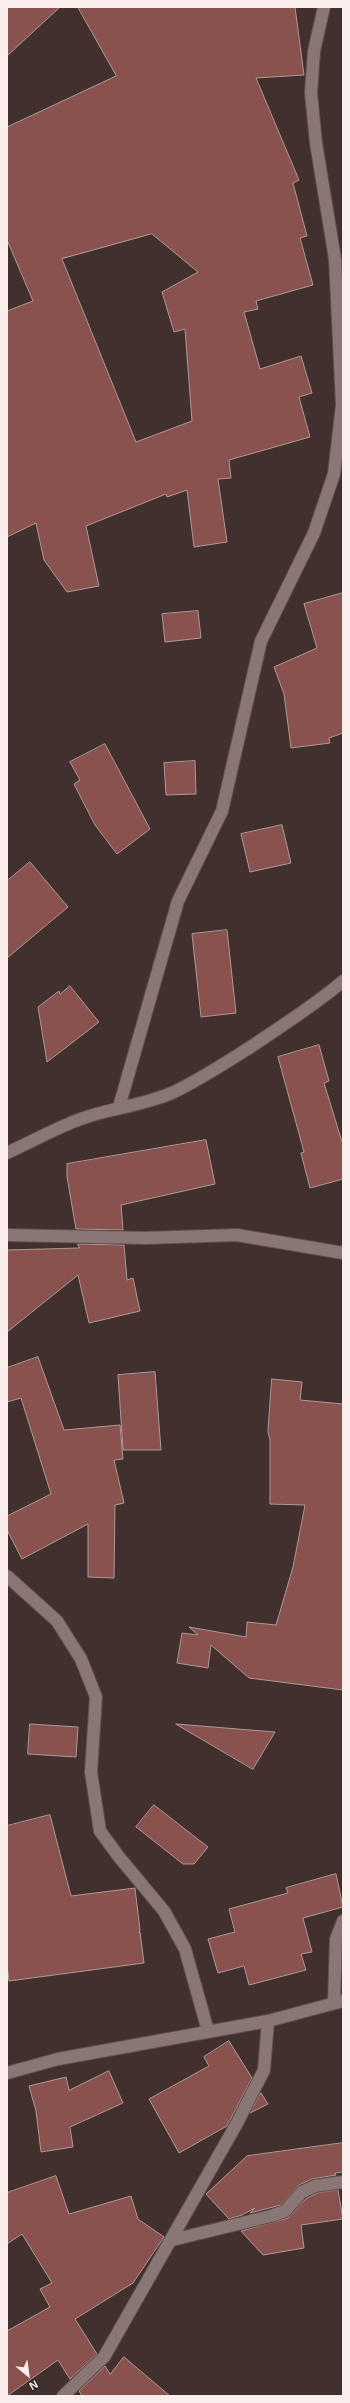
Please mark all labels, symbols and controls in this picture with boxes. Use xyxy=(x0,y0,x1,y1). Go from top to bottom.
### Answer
north arrow xyxy=(8,2355,48,2395)
text: N xyxy=(27,2378,40,2393)

